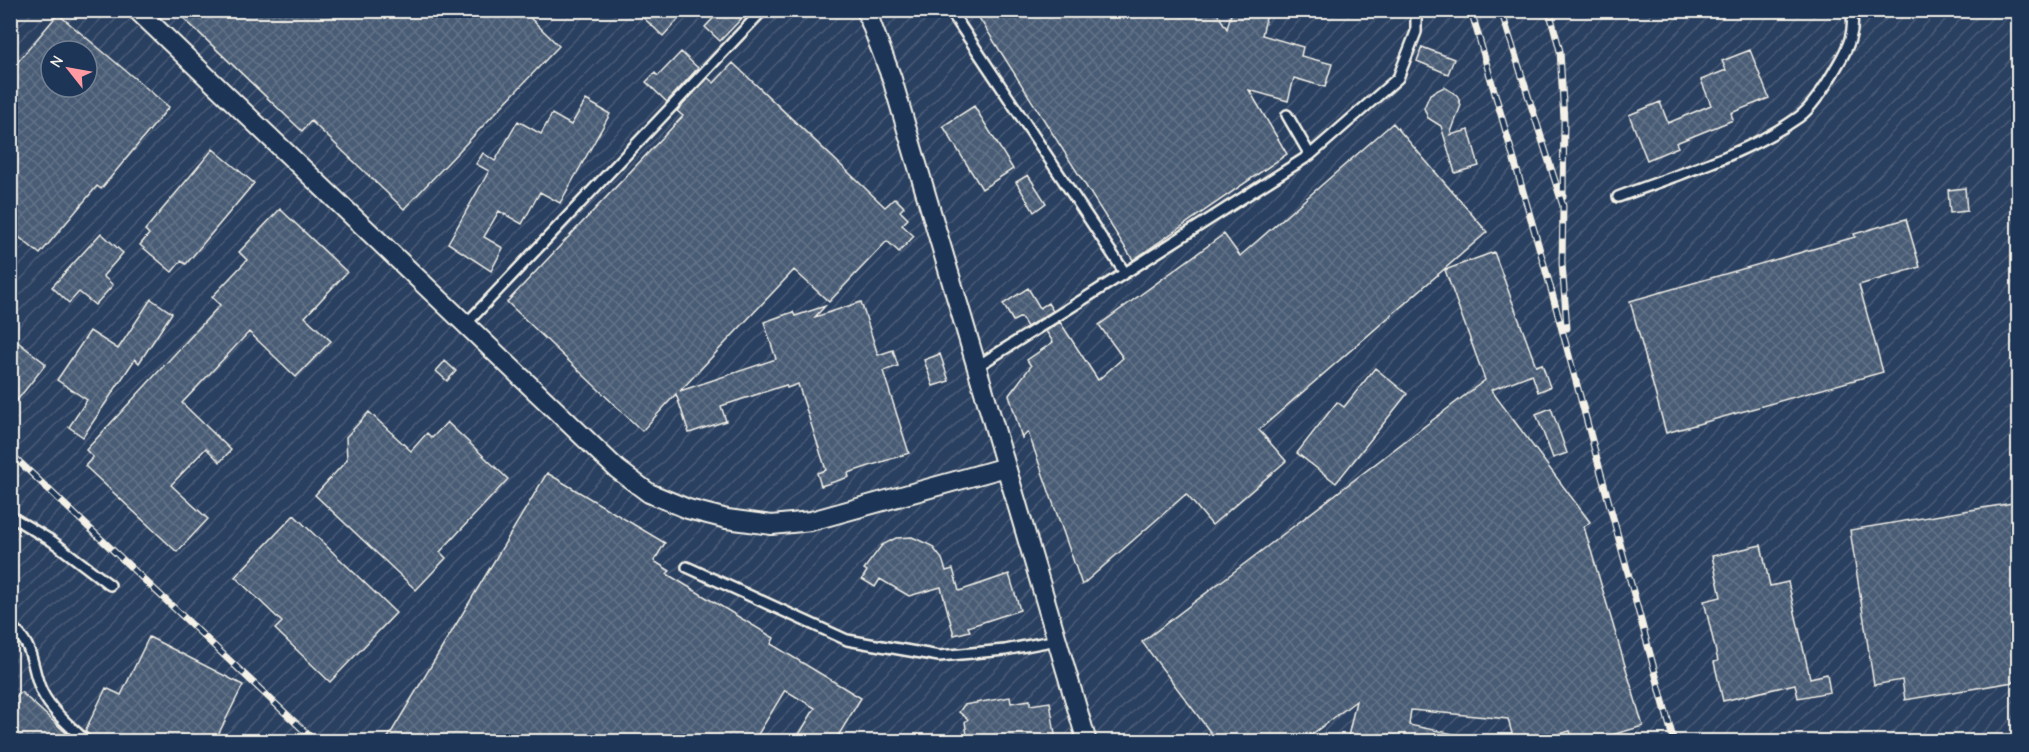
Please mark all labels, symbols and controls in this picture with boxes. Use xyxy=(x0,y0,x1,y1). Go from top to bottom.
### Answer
north arrow xyxy=(39,39,99,99)
text: N xyxy=(47,53,67,71)

